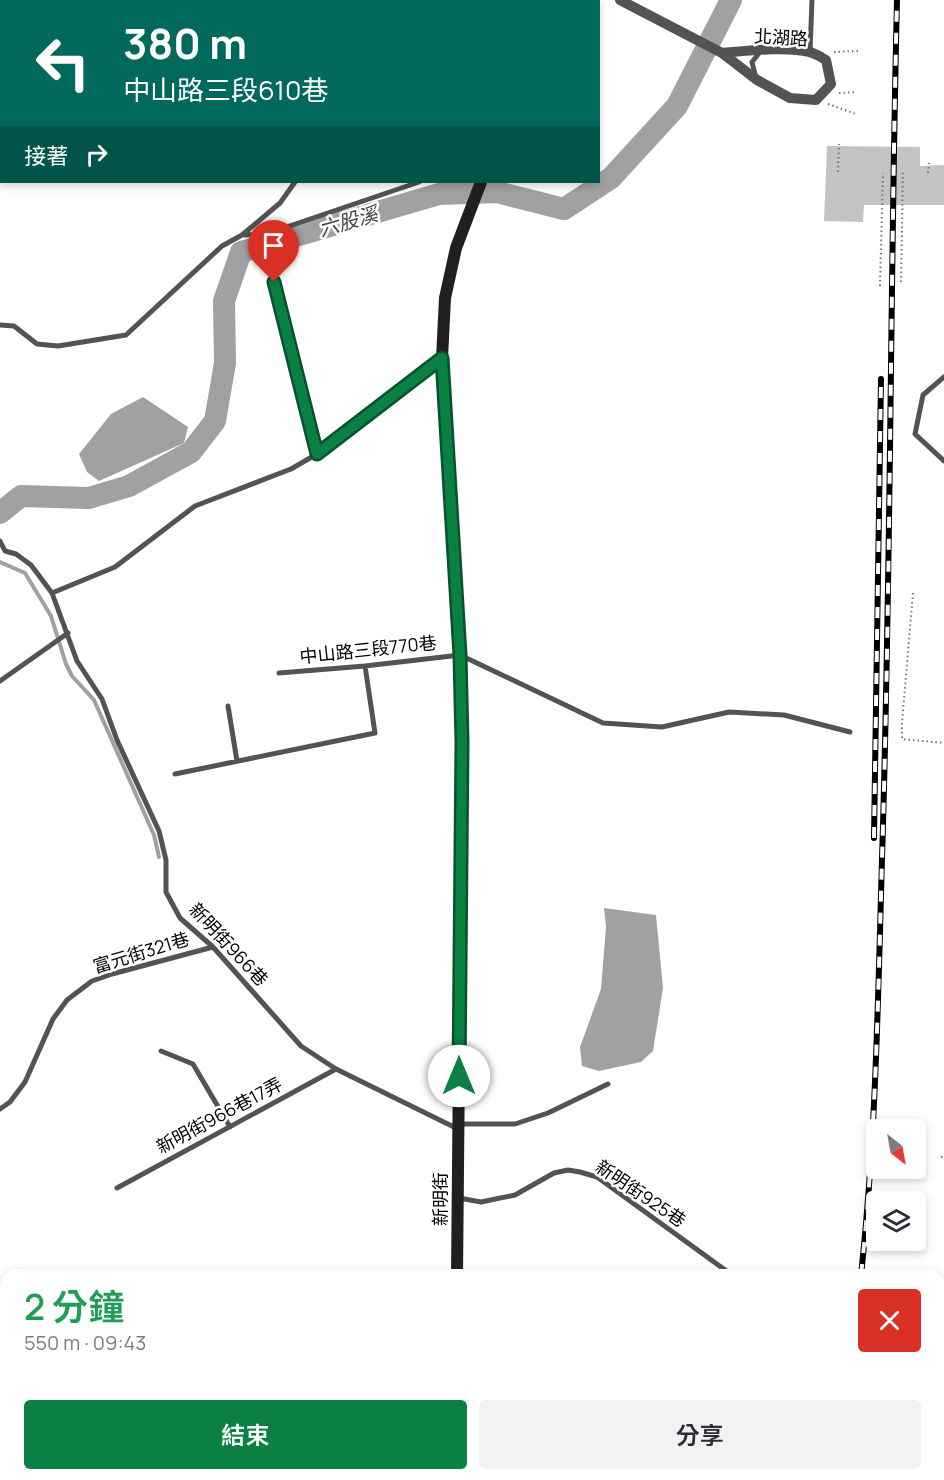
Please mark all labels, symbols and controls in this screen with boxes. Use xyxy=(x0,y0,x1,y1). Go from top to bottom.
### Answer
text: 380 m xyxy=(123,14,247,72)
icon: left xyxy=(24,24,102,102)
street label: 北湖路 xyxy=(753,24,809,50)
text: 中山路三段610巷 xyxy=(123,71,328,108)
icon: right xyxy=(80,138,113,171)
text: 接著 xyxy=(24,141,68,171)
water label: 六股溪 xyxy=(315,199,383,242)
pin xyxy=(248,220,299,282)
icon: arrive xyxy=(257,229,290,262)
street label: 中山路三段770巷 xyxy=(298,630,438,668)
street label: 新明街966巷 xyxy=(184,897,274,991)
street label: 富元街321巷 xyxy=(90,926,192,978)
position arrow xyxy=(427,1044,491,1108)
street label: 新明街966巷17弄 xyxy=(152,1072,286,1158)
north arrow xyxy=(866,1119,926,1179)
map controls xyxy=(866,1119,926,1251)
street label: 新明街925巷 xyxy=(591,1154,691,1232)
street label: 新明街 xyxy=(428,1172,452,1226)
button: layers xyxy=(866,1191,926,1251)
text: 2 分鐘 xyxy=(24,1282,124,1331)
button: close xyxy=(858,1289,921,1352)
text: 550 m · 09:43 xyxy=(24,1329,146,1356)
button: 結束 xyxy=(24,1400,467,1469)
button: 分享 xyxy=(479,1400,921,1469)

